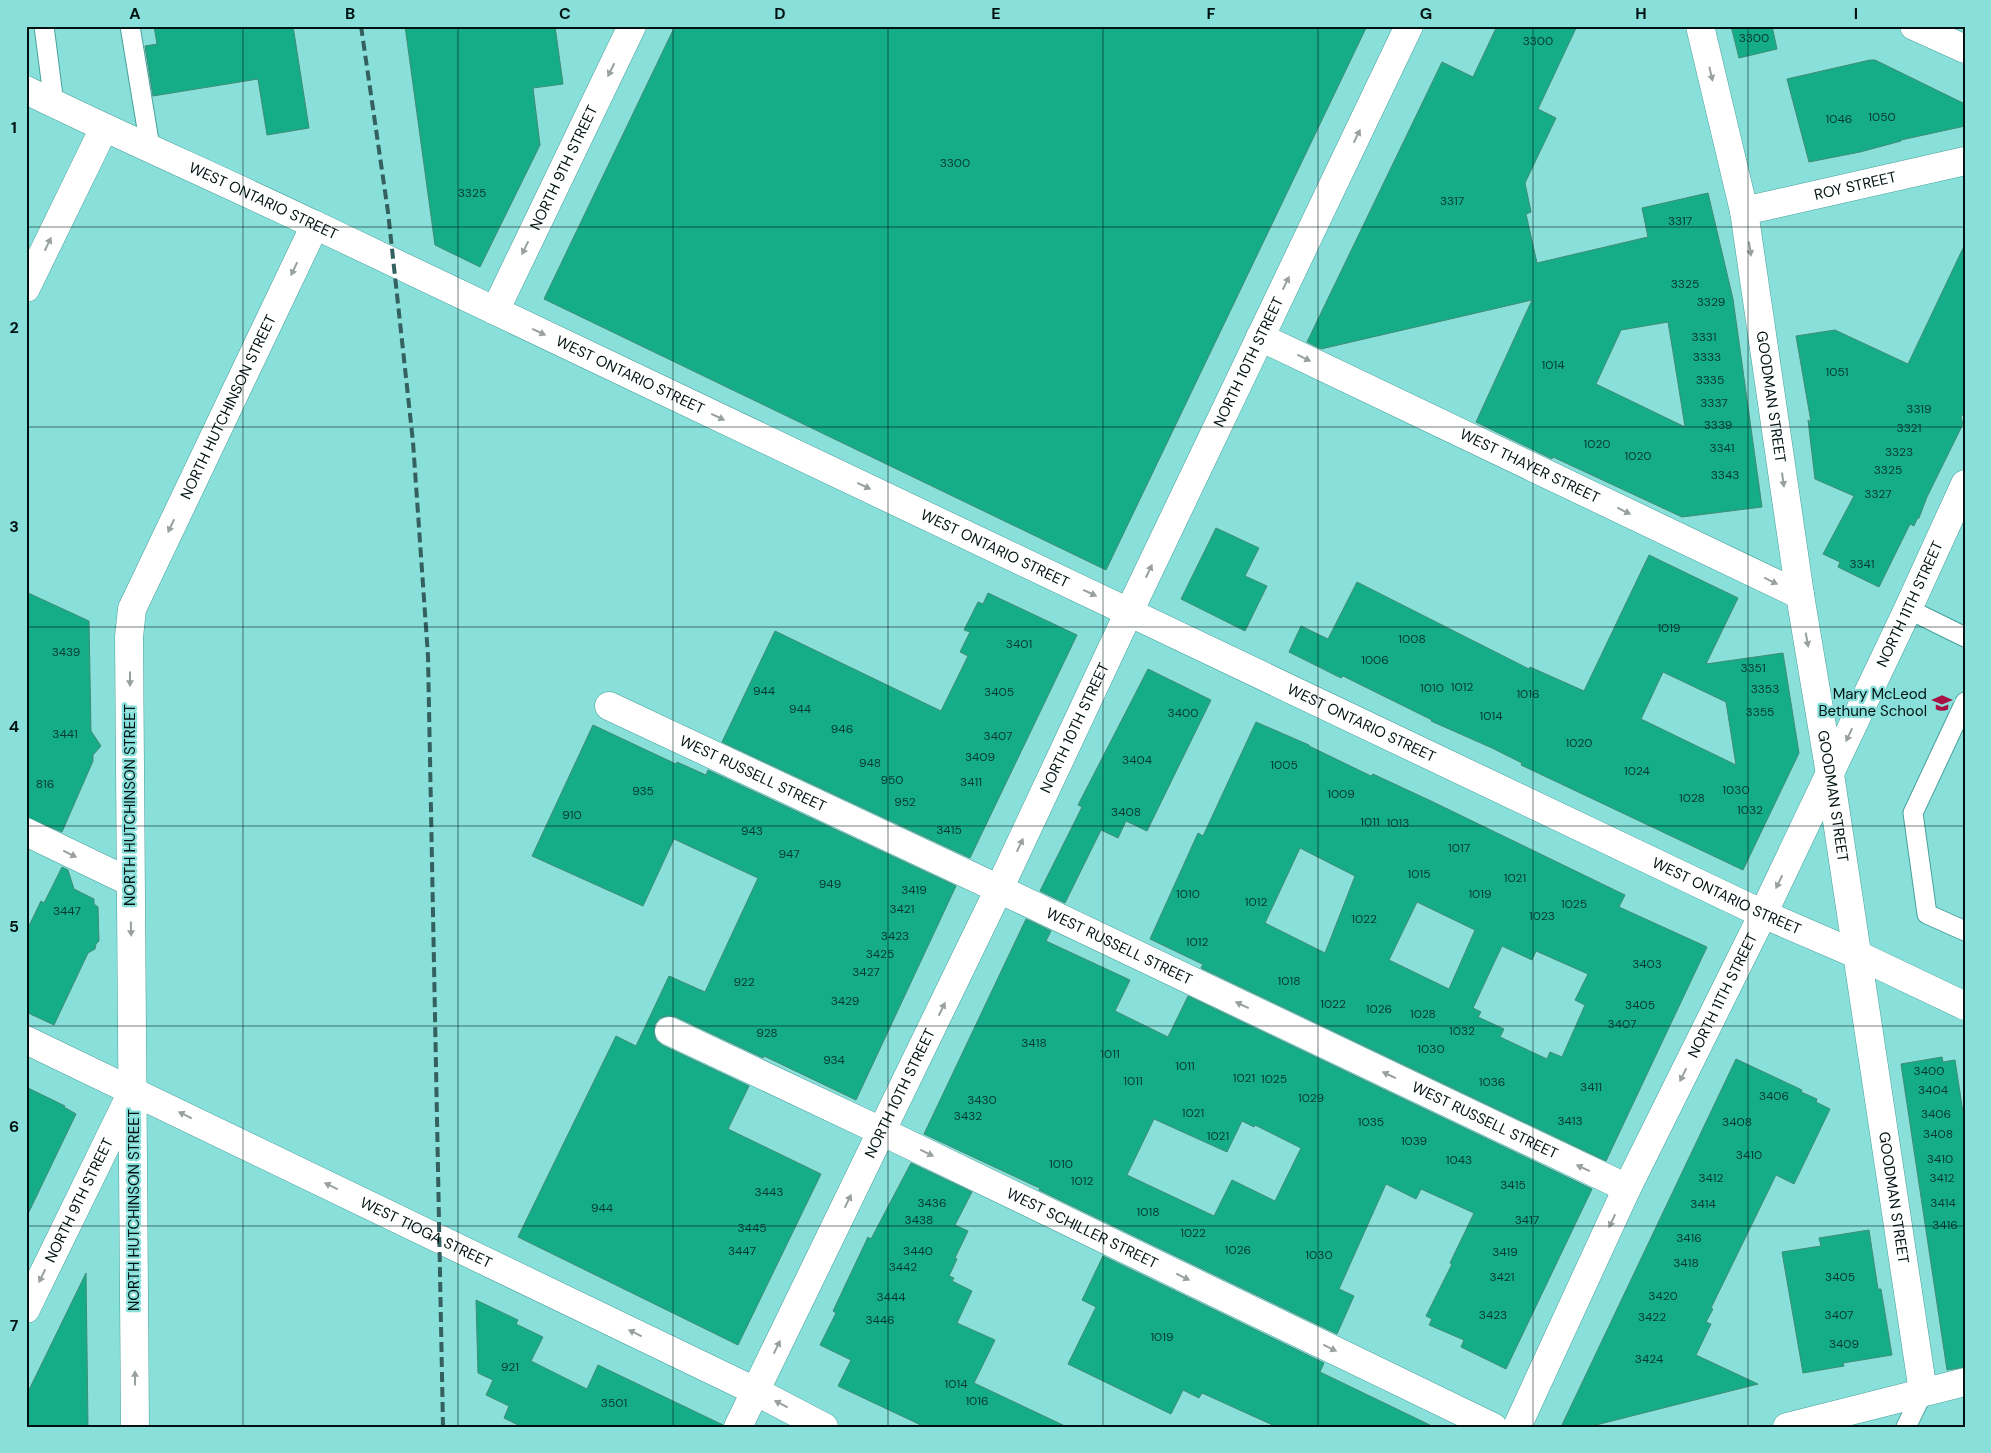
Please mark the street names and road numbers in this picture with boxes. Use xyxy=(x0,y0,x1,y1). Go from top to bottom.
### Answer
street label: NORTH 9TH STREET xyxy=(525,102,602,233)
street label: WEST ONTARIO STREET xyxy=(186,158,341,244)
street label: ROY STREET xyxy=(1812,167,1898,205)
street label: NORTH 10TH STREET xyxy=(1209,294,1288,430)
street label: NORTH HUTCHINSON STREET xyxy=(176,311,281,503)
street label: GOODMAN STREET xyxy=(1752,330,1791,464)
street label: WEST ONTARIO STREET xyxy=(553,331,708,419)
street label: WEST THAYER STREET xyxy=(1457,424,1603,508)
street label: WEST ONTARIO STREET xyxy=(917,505,1073,592)
street label: NORTH 11TH STREET xyxy=(1872,538,1948,670)
street label: NORTH 10TH STREET xyxy=(1035,659,1114,796)
street label: WEST ONTARIO STREET xyxy=(1284,679,1439,767)
street label: NORTH HUTCHINSON STREET xyxy=(120,704,140,906)
street label: GOODMAN STREET xyxy=(1813,729,1853,863)
street label: WEST RUSSELL STREET xyxy=(676,731,829,816)
street label: WEST ONTARIO STREET xyxy=(1649,853,1804,939)
street label: WEST RUSSELL STREET xyxy=(1043,903,1196,990)
street label: NORTH 11TH STREET xyxy=(1683,930,1762,1061)
street label: NORTH 10TH STREET xyxy=(860,1025,940,1161)
street label: WEST RUSSELL STREET xyxy=(1409,1077,1561,1164)
street label: NORTH HUTCHINSON STREET xyxy=(124,1109,144,1311)
street label: GOODMAN STREET xyxy=(1874,1130,1914,1265)
street label: NORTH 9TH STREET xyxy=(40,1135,118,1266)
street label: WEST SCHILLER STREET xyxy=(1003,1183,1161,1273)
street label: WEST TIOGA STREET xyxy=(357,1192,495,1273)

